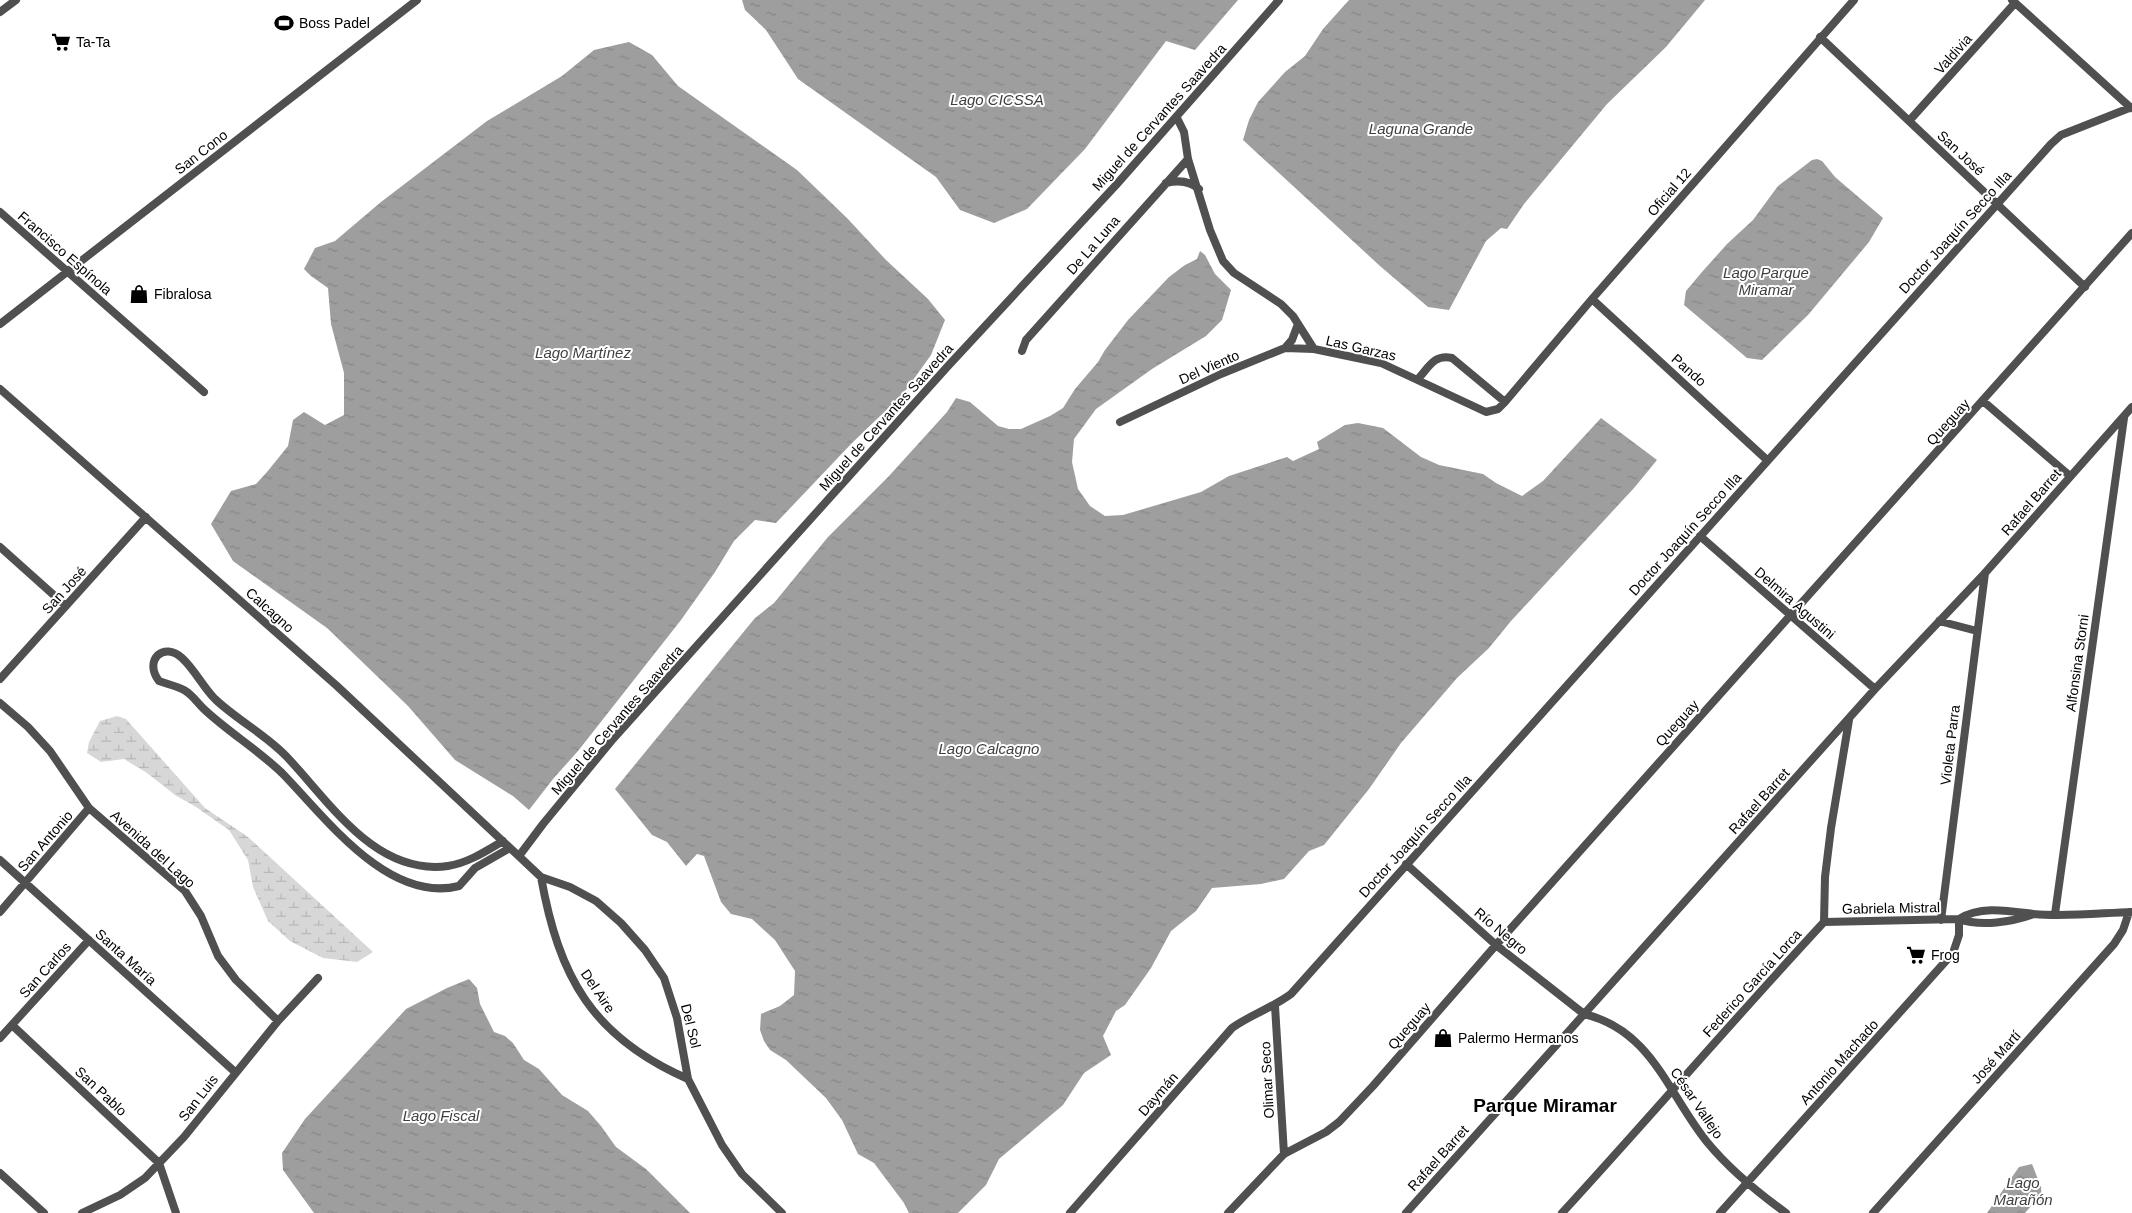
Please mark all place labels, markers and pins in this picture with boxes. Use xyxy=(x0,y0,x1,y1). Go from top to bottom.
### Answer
sports icon: Boss Padel xyxy=(273,12,295,34)
place label: Boss Padel xyxy=(299,15,370,31)
supermarket icon: Ta-Ta xyxy=(50,31,72,53)
place label: Ta-Ta xyxy=(76,34,110,50)
shop icon: Fibralosa xyxy=(128,283,150,305)
place label: Fibralosa xyxy=(154,286,212,302)
supermarket icon: Frog xyxy=(1905,944,1927,966)
place label: Frog xyxy=(1931,947,1960,963)
shop icon: Palermo Hermanos xyxy=(1432,1027,1454,1049)
place label: Palermo Hermanos xyxy=(1458,1030,1579,1046)

